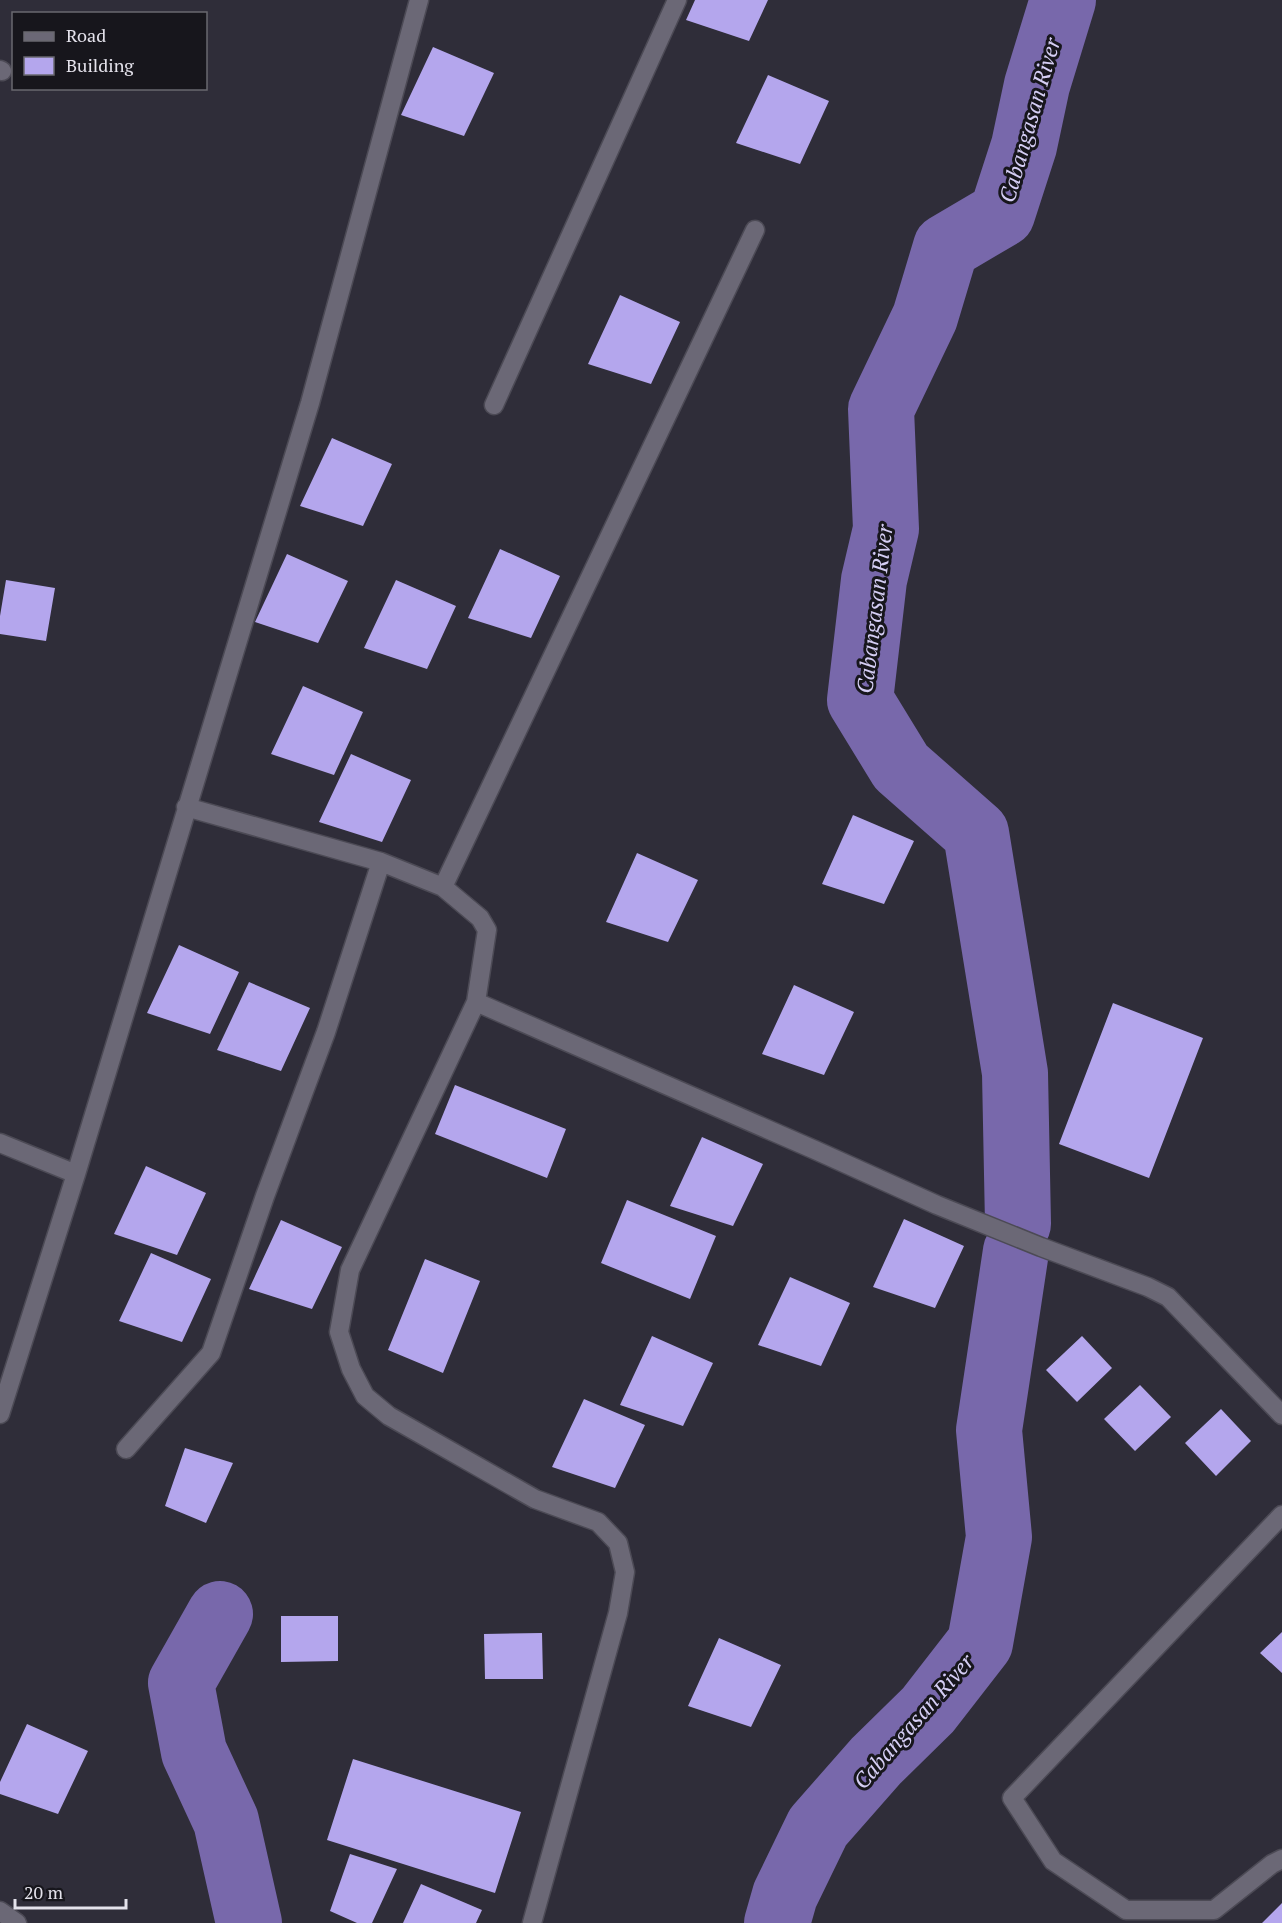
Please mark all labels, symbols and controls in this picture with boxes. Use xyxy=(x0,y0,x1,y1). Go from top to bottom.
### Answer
legend xyxy=(12,12,207,90)
text: Road xyxy=(66,23,106,47)
water label: Cabangasan River xyxy=(992,33,1067,206)
text: Building xyxy=(66,53,134,77)
water label: Cabangasan River xyxy=(849,521,899,695)
water label: Cabangasan River xyxy=(846,1646,981,1795)
scale bar xyxy=(15,1872,126,1910)
text: 20 m xyxy=(24,1880,64,1904)

